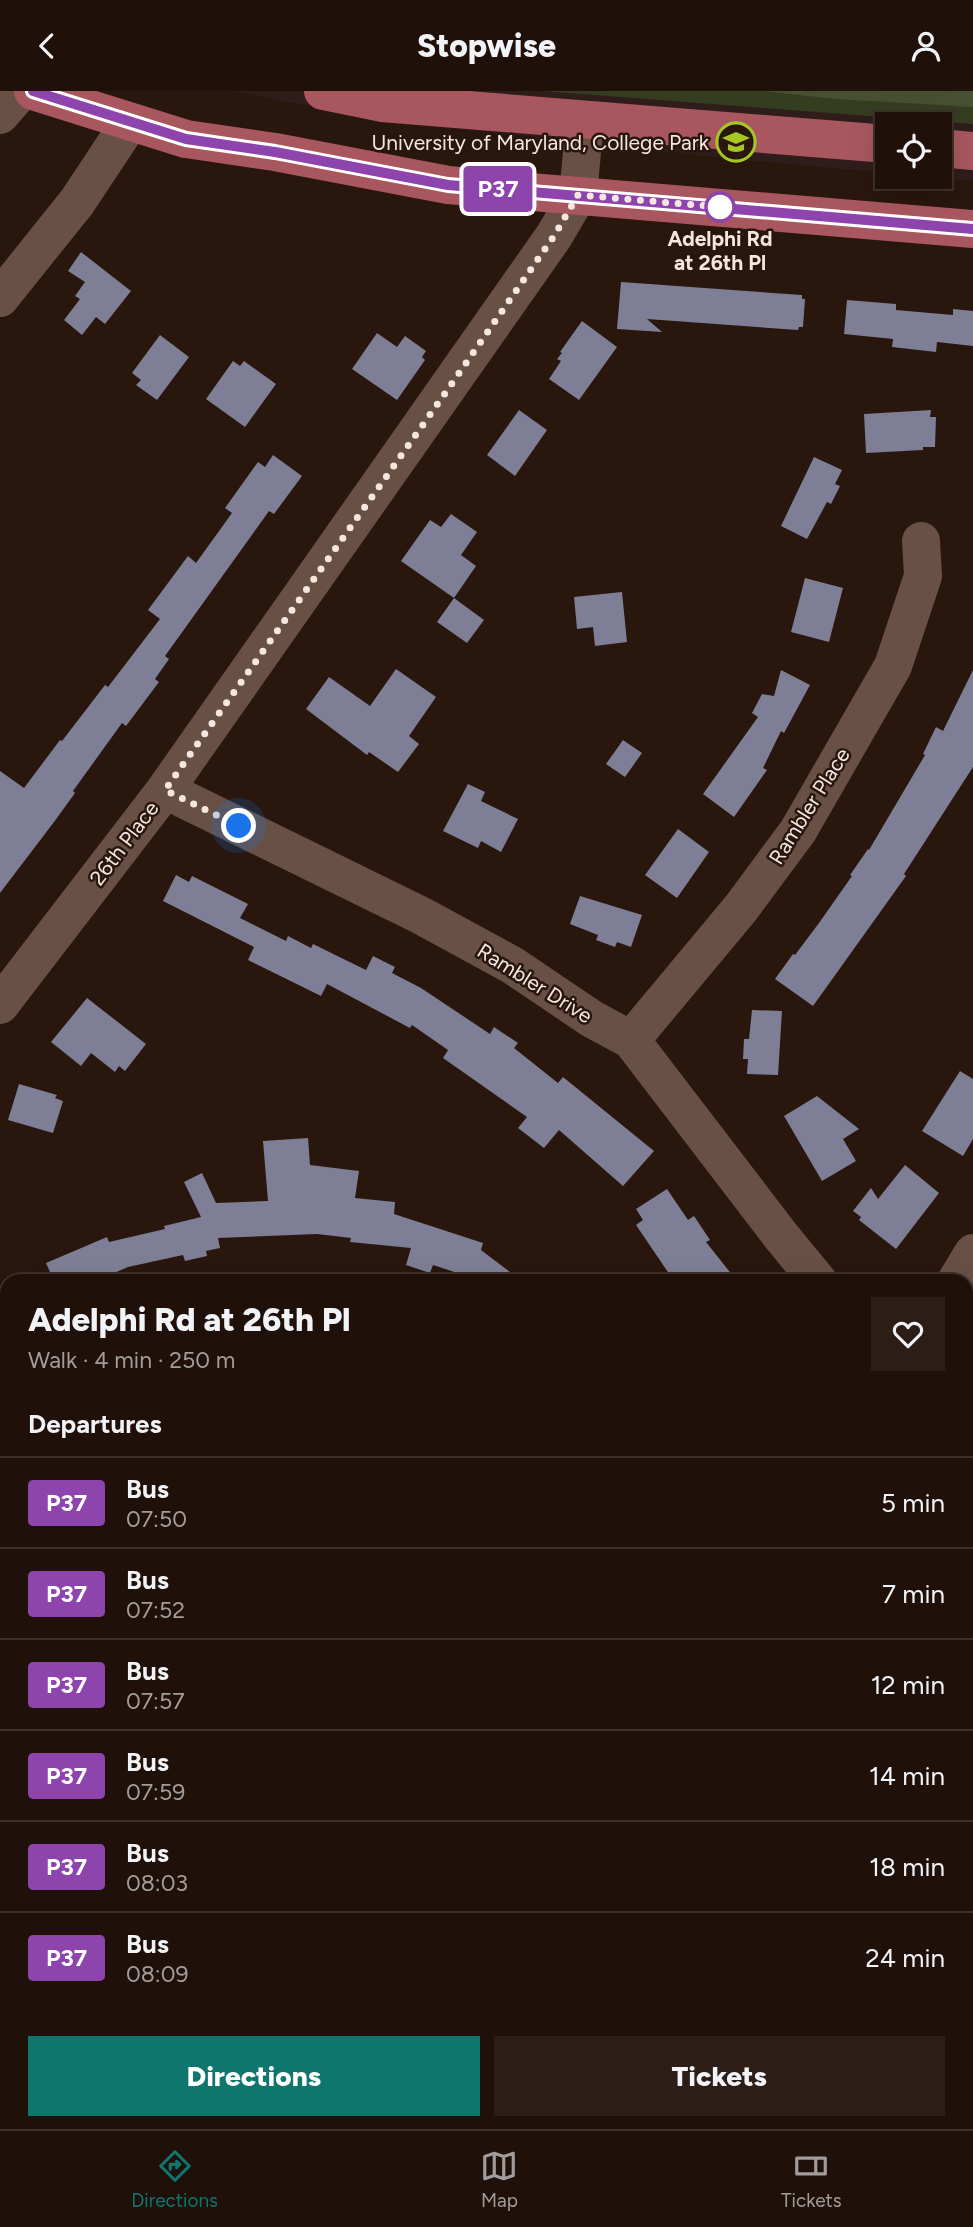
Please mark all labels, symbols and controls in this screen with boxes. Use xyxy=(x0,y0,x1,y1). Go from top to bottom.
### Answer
icon: back xyxy=(28,27,66,65)
text: Stopwise xyxy=(417,27,556,65)
icon: person xyxy=(907,27,945,65)
map controls xyxy=(875,112,952,189)
button: locate xyxy=(875,112,952,189)
school or university icon: University of Maryland, College Park xyxy=(715,121,757,163)
place label: University of Maryland, College Park xyxy=(372,130,710,155)
line badge: P37 xyxy=(458,166,538,212)
text: P37 xyxy=(477,174,519,203)
marker: Adelphi Rd at 26th Pl xyxy=(705,192,735,222)
place label: Adelphi Rd at 26th Pl xyxy=(667,226,773,275)
street label: Rambler Place xyxy=(763,743,855,869)
street label: 26th Place xyxy=(84,796,164,890)
your location xyxy=(221,808,256,843)
street label: Rambler Drive xyxy=(473,938,597,1028)
button: heart xyxy=(871,1297,945,1371)
text: Adelphi Rd at 26th Pl xyxy=(28,1300,350,1339)
text: Walk · 4 min · 250 m xyxy=(28,1346,235,1374)
text: Departures xyxy=(28,1408,162,1440)
text: Bus xyxy=(126,1473,169,1505)
text: 5 min xyxy=(881,1487,945,1519)
text: P37 xyxy=(46,1488,87,1517)
text: 07:50 xyxy=(126,1505,187,1533)
text: Bus xyxy=(126,1564,169,1596)
text: 7 min xyxy=(882,1578,945,1610)
text: P37 xyxy=(46,1579,87,1608)
text: 07:52 xyxy=(126,1596,185,1624)
text: Bus xyxy=(126,1655,169,1687)
text: 12 min xyxy=(871,1669,945,1701)
text: P37 xyxy=(46,1670,87,1699)
text: 07:57 xyxy=(126,1687,185,1715)
text: Bus xyxy=(126,1746,169,1778)
text: 14 min xyxy=(869,1760,945,1792)
text: P37 xyxy=(46,1761,87,1790)
text: 07:59 xyxy=(126,1778,185,1806)
text: Bus xyxy=(126,1837,169,1869)
text: 18 min xyxy=(869,1851,945,1883)
text: P37 xyxy=(46,1852,87,1881)
text: 08:03 xyxy=(126,1869,188,1897)
text: Bus xyxy=(126,1928,169,1960)
text: 24 min xyxy=(865,1942,945,1974)
text: P37 xyxy=(46,1943,87,1972)
text: 08:09 xyxy=(126,1960,188,1988)
button: Directions xyxy=(28,2036,480,2116)
button: Tickets xyxy=(494,2036,945,2116)
tab: Directions xyxy=(131,2147,218,2212)
tab: Map xyxy=(480,2147,518,2212)
tab: Tickets xyxy=(781,2147,842,2212)

